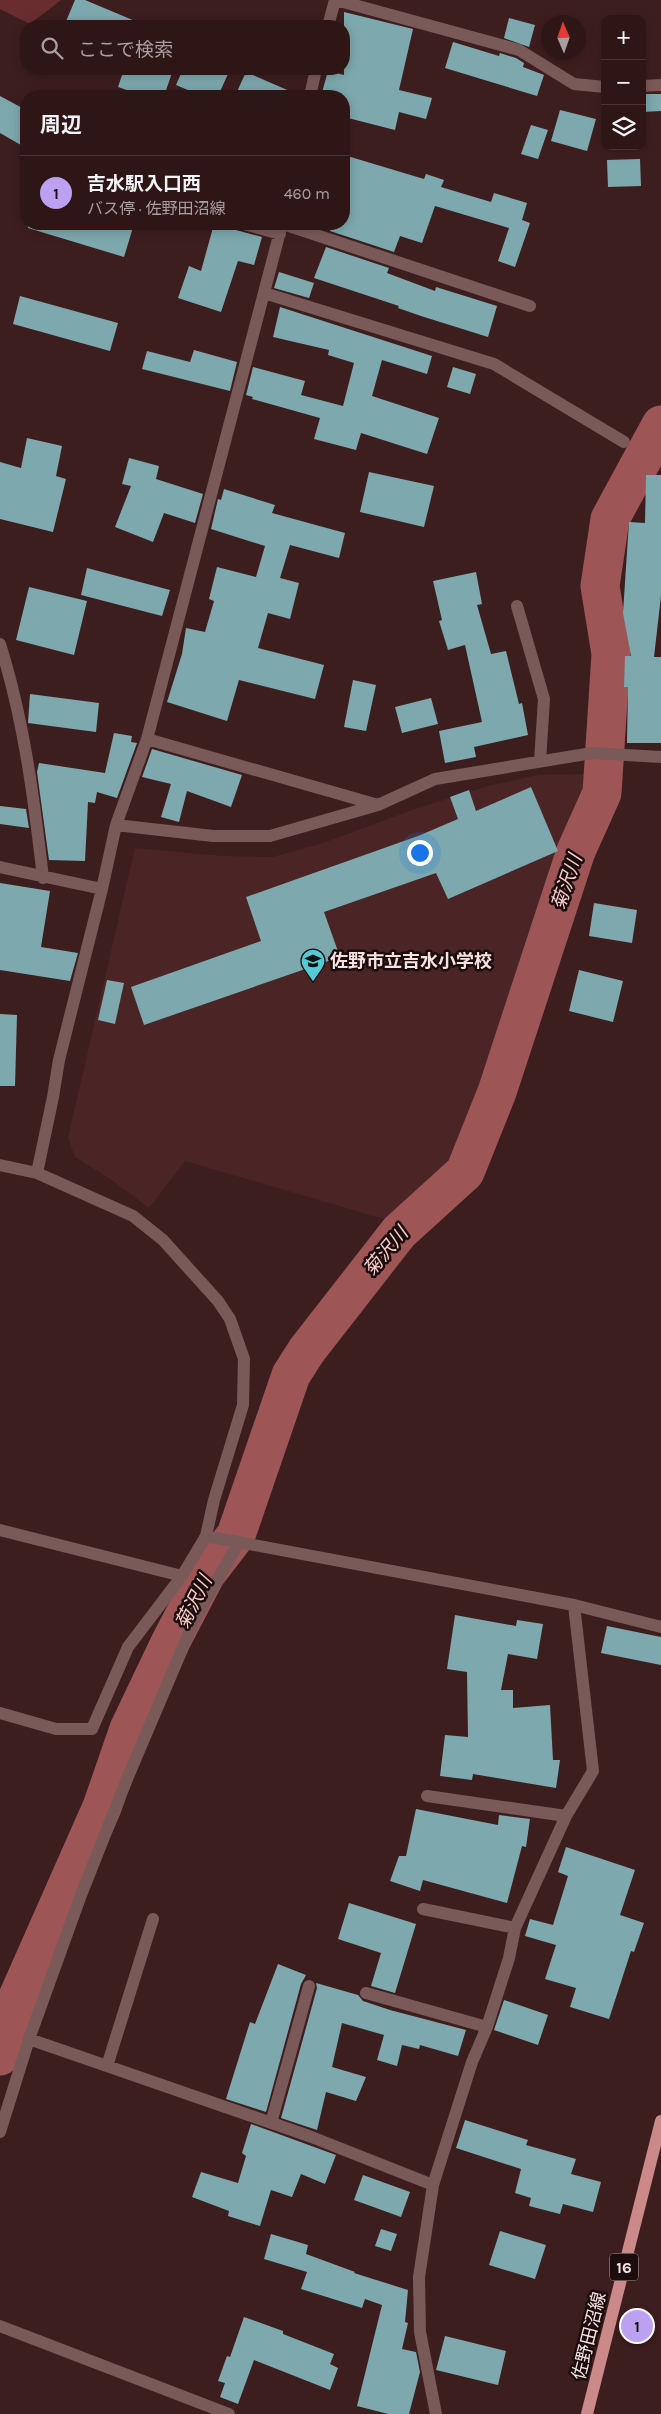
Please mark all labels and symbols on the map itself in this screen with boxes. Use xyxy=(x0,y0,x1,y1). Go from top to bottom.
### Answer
north arrow xyxy=(541,15,586,60)
your location xyxy=(407,840,433,866)
water label: 菊沢川 xyxy=(547,850,587,913)
school or university icon: 佐野市立吉水小学校 xyxy=(300,948,326,982)
place label: 佐野市立吉水小学校 xyxy=(330,950,492,972)
water label: 菊沢川 xyxy=(359,1221,414,1281)
water label: 菊沢川 xyxy=(171,1570,218,1633)
road number: 16 xyxy=(610,2254,638,2280)
street label: 佐野田沼線 xyxy=(567,2290,611,2382)
pin: 1 xyxy=(621,2307,653,2345)

